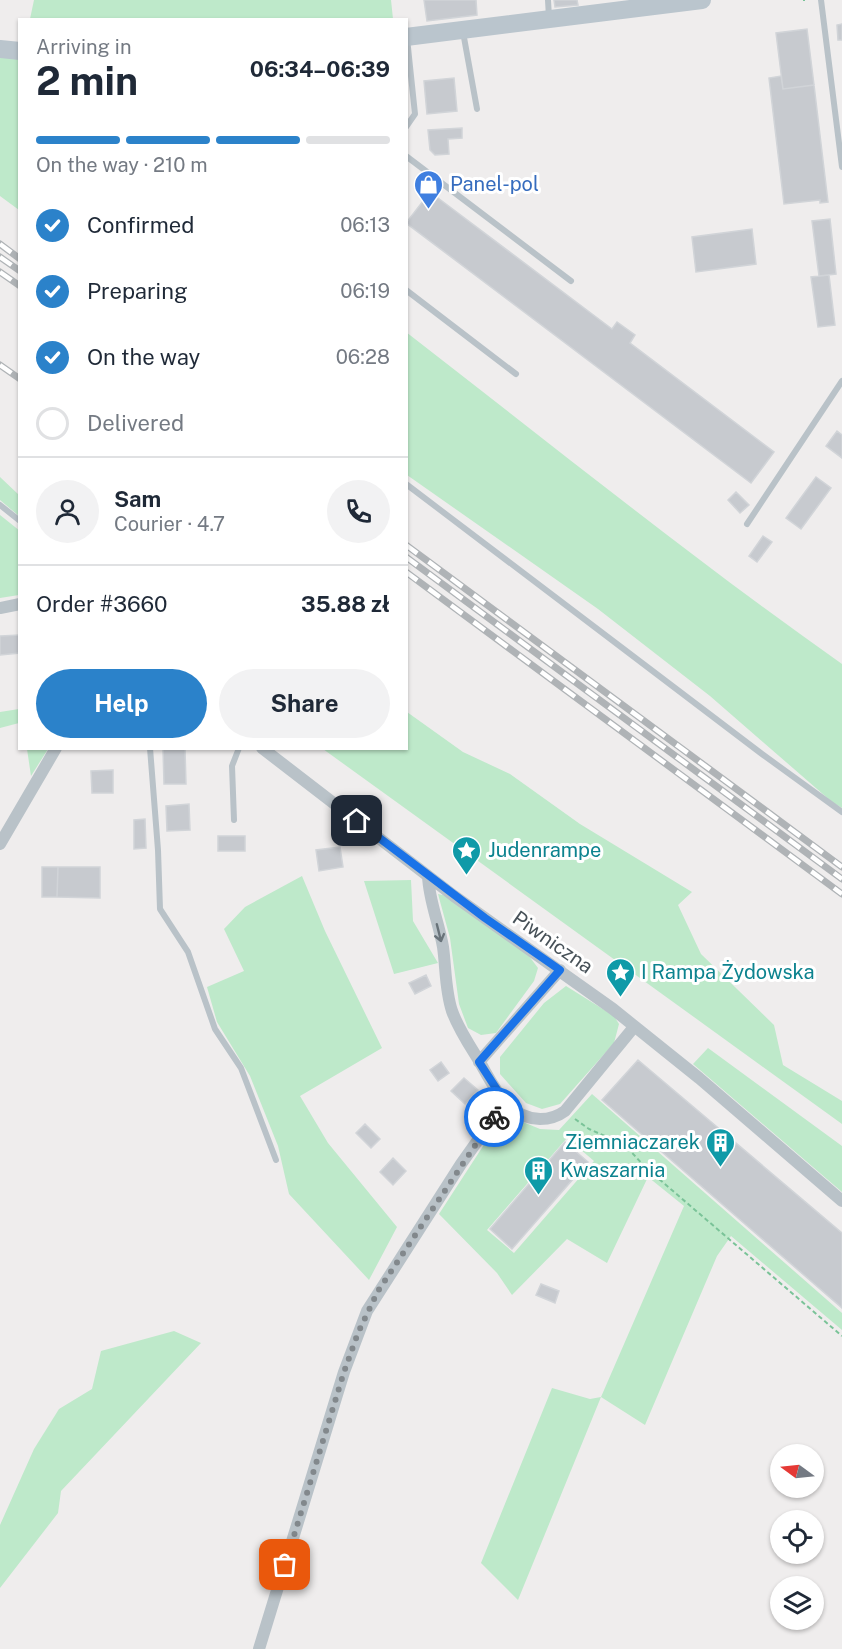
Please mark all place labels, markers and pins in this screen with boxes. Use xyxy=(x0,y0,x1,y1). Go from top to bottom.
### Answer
shop icon: Panel-pol xyxy=(413,168,445,210)
place label: Panel-pol xyxy=(450,172,539,196)
pin xyxy=(331,795,382,846)
place icon: Judenrampe xyxy=(451,834,483,876)
place label: Judenrampe xyxy=(488,838,601,862)
place icon: I Rampa Żydowska xyxy=(604,956,636,998)
place label: I Rampa Żydowska xyxy=(641,960,815,984)
building icon: Ziemniaczarek xyxy=(705,1126,737,1168)
place label: Ziemniaczarek xyxy=(565,1130,700,1154)
building icon: Kwaszarnia xyxy=(523,1154,555,1196)
place label: Kwaszarnia xyxy=(560,1158,665,1182)
pin xyxy=(259,1539,310,1590)

